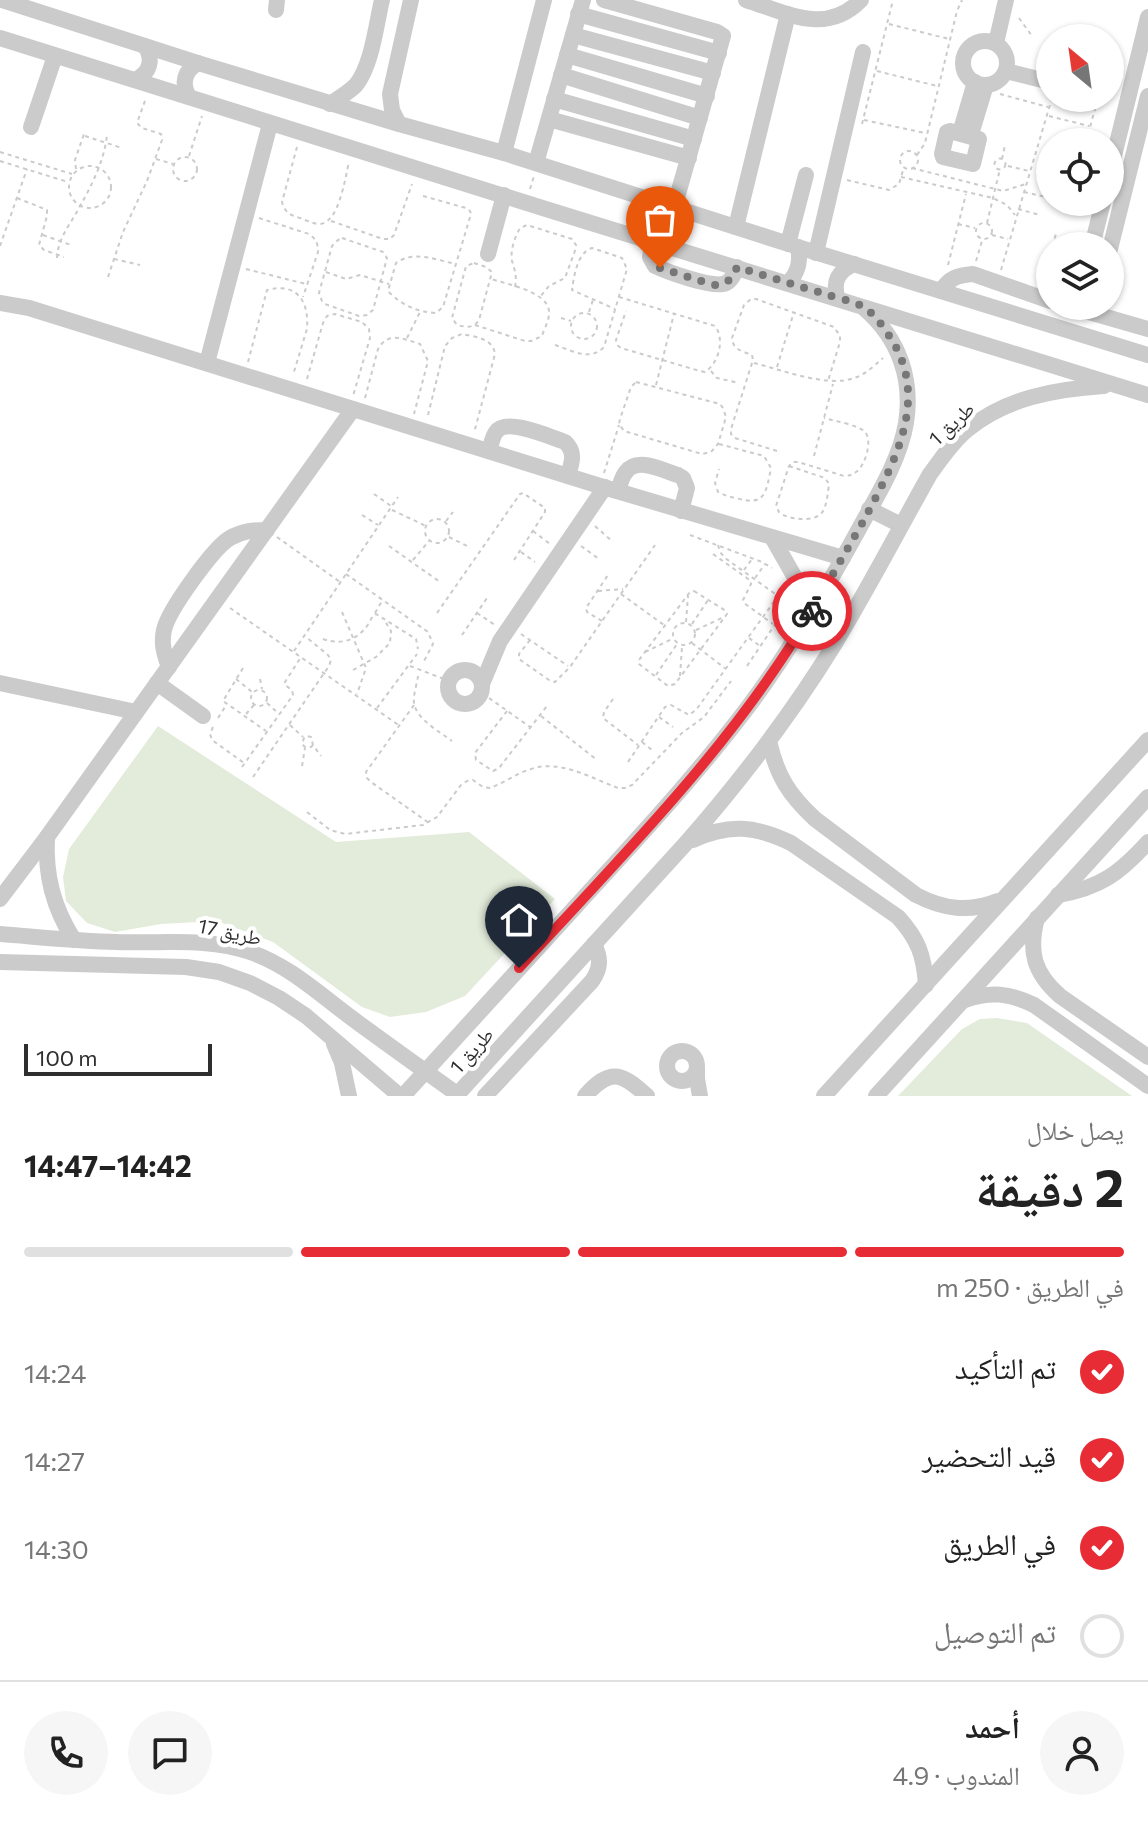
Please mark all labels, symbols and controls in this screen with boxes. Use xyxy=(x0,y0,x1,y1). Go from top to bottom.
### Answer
north arrow xyxy=(1036,24,1124,112)
map controls xyxy=(1036,24,1124,320)
button: locate xyxy=(1036,128,1124,216)
pin xyxy=(626,186,694,268)
icon: bag xyxy=(638,198,682,242)
button: layers xyxy=(1036,232,1124,320)
street label: طريق 1 xyxy=(923,396,979,451)
courier xyxy=(772,571,852,651)
icon: bike xyxy=(790,589,834,633)
pin xyxy=(485,886,553,968)
icon: home xyxy=(497,898,541,942)
street label: طريق 17 xyxy=(196,913,264,950)
street label: طريق 1 xyxy=(444,1022,499,1079)
scale bar xyxy=(24,1040,212,1076)
text: 100 m xyxy=(36,1044,98,1071)
text: يصل خلال xyxy=(1027,1114,1124,1145)
text: 14:42–14:47 xyxy=(24,1146,192,1183)
text: 2 دقيقة xyxy=(975,1154,1124,1218)
text: في الطريق · 250 m xyxy=(936,1271,1124,1302)
text: تم التأكيد xyxy=(955,1348,1056,1385)
icon: check xyxy=(1080,1350,1124,1394)
text: 14:24 xyxy=(24,1357,86,1388)
text: قيد التحضير xyxy=(922,1436,1056,1473)
icon: check xyxy=(1080,1438,1124,1482)
text: 14:27 xyxy=(24,1445,85,1476)
text: في الطريق xyxy=(943,1524,1056,1561)
icon: check xyxy=(1080,1526,1124,1570)
text: 14:30 xyxy=(24,1533,89,1564)
text: تم التوصيل xyxy=(934,1612,1056,1649)
text: أحمد xyxy=(965,1707,1020,1744)
button: phone xyxy=(24,1711,108,1795)
button: chat xyxy=(128,1711,212,1795)
button: person xyxy=(1040,1711,1124,1795)
text: المندوب · 4.9 xyxy=(892,1759,1020,1790)

